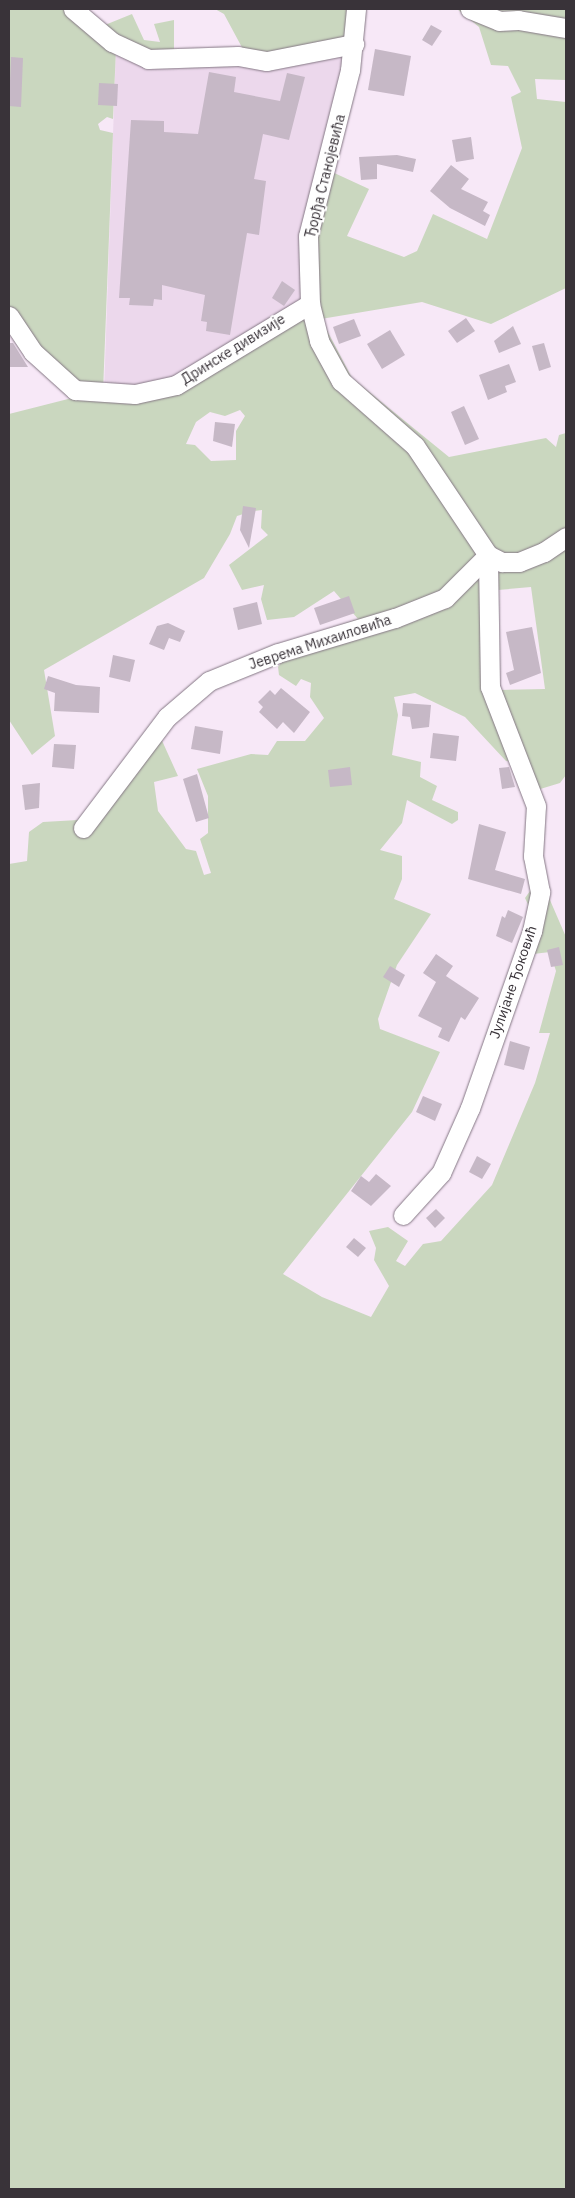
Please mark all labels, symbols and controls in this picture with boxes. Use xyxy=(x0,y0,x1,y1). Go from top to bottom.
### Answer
street label: Ђорђа Станојевића xyxy=(301,112,349,240)
street label: Дринске дивизије xyxy=(178,310,288,388)
street label: Јеврема Михаиловића xyxy=(247,611,393,673)
street label: Јулијане Ђоковић xyxy=(486,923,540,1041)

